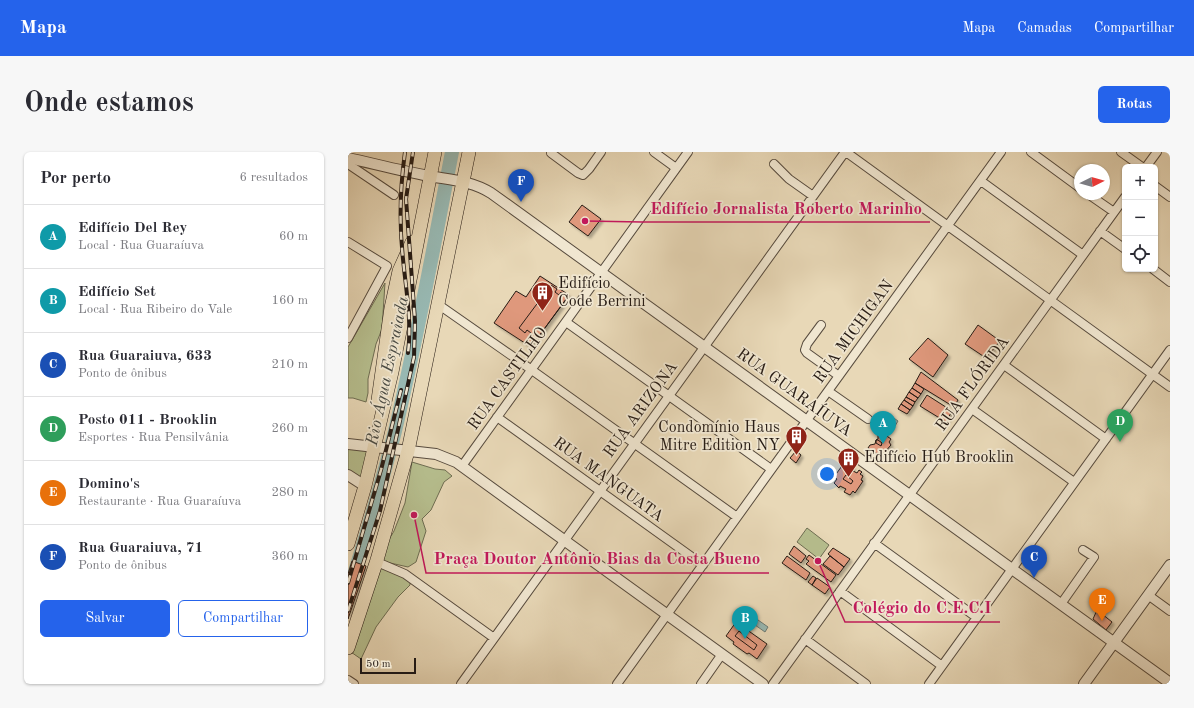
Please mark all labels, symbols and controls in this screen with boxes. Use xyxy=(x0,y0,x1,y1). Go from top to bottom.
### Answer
text: Mapa xyxy=(20,19,67,38)
text: Mapa xyxy=(962,21,995,35)
text: Camadas xyxy=(1017,21,1072,35)
text: Compartilhar xyxy=(1094,21,1174,35)
button: Rotas xyxy=(1098,86,1170,123)
text: Onde estamos xyxy=(24,90,194,118)
north arrow xyxy=(1074,164,1110,200)
map controls xyxy=(1122,164,1158,272)
button: + xyxy=(1122,164,1158,200)
pin: F xyxy=(508,169,534,202)
text: Por perto xyxy=(40,170,111,187)
text: 6 resultados xyxy=(240,171,308,184)
callout: Edifício Jornalista Roberto Marinho xyxy=(642,193,930,222)
button: − xyxy=(1122,200,1158,236)
text: Edifício Jornalista Roberto Marinho xyxy=(650,201,922,218)
text: Edifício Del Rey xyxy=(78,221,187,236)
text: A xyxy=(48,230,58,243)
text: 60 m xyxy=(279,230,308,243)
button: locate xyxy=(1122,236,1158,272)
text: Local · Rua Guaraíuva xyxy=(78,239,204,252)
place label: Edifício Code Berrini xyxy=(558,276,646,310)
street label: RUA MICHIGAN xyxy=(811,277,897,387)
building icon: Edifício Code Berrini xyxy=(530,280,556,313)
text: Edifício Set xyxy=(78,285,156,300)
text: B xyxy=(48,294,58,307)
text: 160 m xyxy=(271,294,308,307)
water label: Rio Água Espraiada xyxy=(361,294,412,448)
text: Local · Rua Ribeiro do Vale xyxy=(78,303,232,316)
street label: RUA CASTILHO xyxy=(465,325,551,433)
street label: RUA FLÓRIDA xyxy=(929,331,1013,434)
street label: RUA GUARAÍUVA xyxy=(733,343,857,440)
text: Rua Guaraiuva, 633 xyxy=(78,349,212,364)
text: C xyxy=(49,358,57,371)
text: 210 m xyxy=(271,358,308,371)
street label: RUA ARIZONA xyxy=(601,359,681,461)
text: Ponto de ônibus xyxy=(78,367,167,380)
pin: D xyxy=(1107,409,1133,442)
pin: A xyxy=(870,411,896,444)
text: Posto 011 - Brooklin xyxy=(78,413,217,428)
place label: Condomínio Haus Mitre Edition NY xyxy=(658,420,780,454)
text: D xyxy=(48,422,58,435)
text: 260 m xyxy=(271,422,308,435)
building icon: Condomínio Haus Mitre Edition NY xyxy=(783,424,809,457)
text: Esportes · Rua Pensilvânia xyxy=(78,431,229,444)
street label: RUA MANGUATA xyxy=(550,435,666,525)
building icon: Edifício Hub Brooklin xyxy=(836,445,862,478)
place label: Edifício Hub Brooklin xyxy=(864,450,1014,466)
your location xyxy=(817,464,837,484)
text: Domino's xyxy=(78,477,140,492)
text: E xyxy=(49,486,57,499)
text: 280 m xyxy=(271,486,308,499)
text: Restaurante · Rua Guaraíuva xyxy=(78,495,241,508)
text: Rua Guaraiuva, 71 xyxy=(78,541,203,556)
callout: Praça Doutor Antônio Bias da Costa Bueno xyxy=(426,544,769,573)
pin: C xyxy=(1021,545,1047,578)
text: F xyxy=(49,550,57,563)
text: 360 m xyxy=(271,550,308,563)
text: Praça Doutor Antônio Bias da Costa Bueno xyxy=(434,551,760,568)
text: Ponto de ônibus xyxy=(78,559,167,572)
pin: E xyxy=(1089,588,1115,621)
callout: Colégio do C.E.C.I xyxy=(845,593,1000,622)
button: Salvar xyxy=(40,600,170,637)
button: Compartilhar xyxy=(178,600,308,637)
text: Colégio do C.E.C.I xyxy=(852,600,992,617)
pin: B xyxy=(732,606,758,639)
scale bar xyxy=(360,656,416,675)
text: 50 m xyxy=(366,659,391,670)

